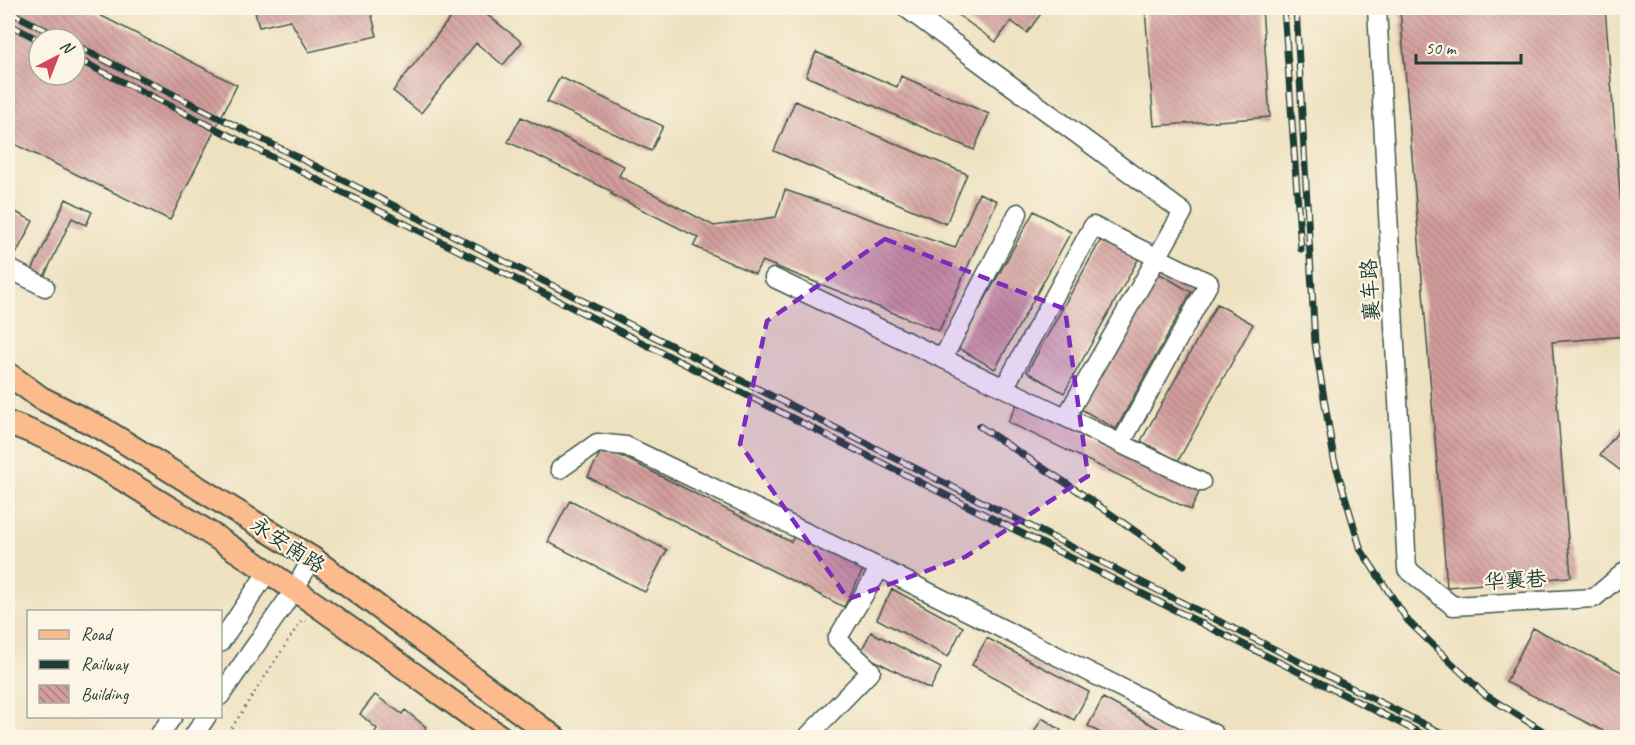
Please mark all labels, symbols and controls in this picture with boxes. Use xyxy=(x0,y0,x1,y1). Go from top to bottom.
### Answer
north arrow xyxy=(27,27,87,87)
scale bar xyxy=(1416,27,1521,65)
text: N xyxy=(56,36,79,59)
text: 50 m xyxy=(1425,37,1458,59)
street label: 襄车路 xyxy=(1355,258,1385,322)
street label: 永安南路 xyxy=(246,511,330,579)
street label: 华襄巷 xyxy=(1483,565,1547,595)
legend xyxy=(27,610,222,718)
text: Road xyxy=(81,623,114,645)
text: Railway xyxy=(81,653,129,675)
text: Building xyxy=(81,683,130,705)

